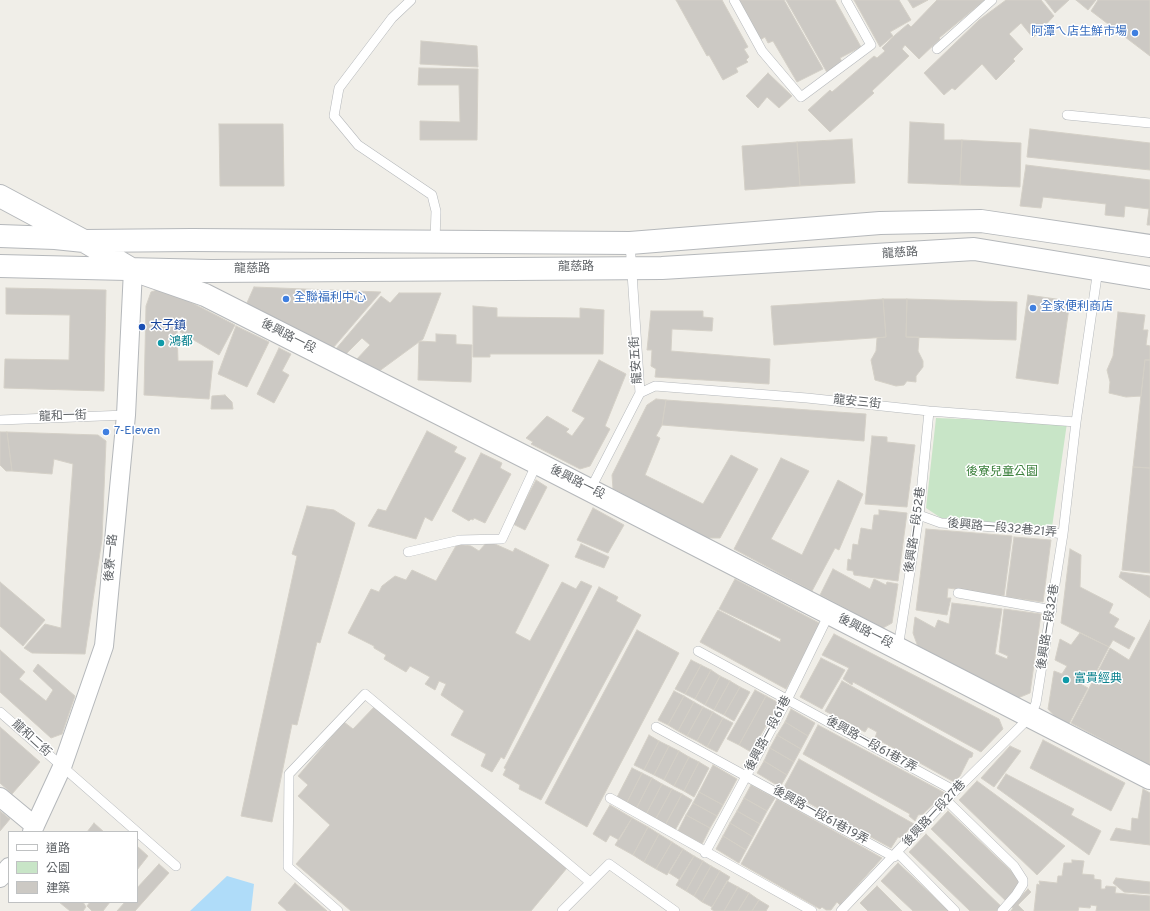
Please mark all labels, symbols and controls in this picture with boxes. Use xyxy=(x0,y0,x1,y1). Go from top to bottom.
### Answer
place label: 阿潭ㄟ店生鮮市場 xyxy=(1031,26,1127,40)
marker: 阿潭ㄟ店生鮮市場 xyxy=(1130,28,1140,38)
street label: 龍慈路 xyxy=(882,246,918,262)
street label: 龍慈路 xyxy=(558,261,594,275)
street label: 龍慈路 xyxy=(234,263,270,277)
place label: 全聯福利中心 xyxy=(294,292,366,306)
marker: 全聯福利中心 xyxy=(281,294,291,304)
place label: 全家便利商店 xyxy=(1041,301,1113,315)
marker: 全家便利商店 xyxy=(1028,303,1038,313)
street label: 後興路一段 xyxy=(258,317,318,357)
place label: 太子鎮 xyxy=(150,320,186,334)
marker: 太子鎮 xyxy=(137,322,147,332)
place label: 鴻都 xyxy=(169,336,193,350)
street label: 龍安五街 xyxy=(628,336,646,384)
marker: 鴻都 xyxy=(156,338,166,348)
street label: 龍安三街 xyxy=(832,393,882,413)
street label: 龍和一街 xyxy=(39,409,87,425)
place label: 7-Eleven xyxy=(114,425,160,439)
marker: 7-Eleven xyxy=(101,427,111,437)
street label: 後興路一段 xyxy=(547,463,607,503)
park label: 後寮兒童公園 xyxy=(966,466,1038,480)
street label: 後興路一段52巷 xyxy=(903,486,929,574)
street label: 後興路一段32巷21弄 xyxy=(947,517,1057,541)
street label: 後寮一路 xyxy=(103,533,121,583)
street label: 後興路一段32巷 xyxy=(1035,583,1063,671)
street label: 後興路一段 xyxy=(835,612,895,652)
place label: 富貴經典 xyxy=(1074,673,1122,687)
marker: 富貴經典 xyxy=(1061,675,1071,685)
street label: 後興路一段61巷 xyxy=(743,694,795,774)
street label: 後興路一段61巷7弄 xyxy=(823,714,919,776)
street label: 龍和二街 xyxy=(8,718,54,760)
street label: 後興路一段27巷 xyxy=(901,778,969,850)
street label: 後興路一段61巷19弄 xyxy=(770,784,870,848)
legend xyxy=(8,831,138,903)
text: 道路 xyxy=(46,841,70,857)
text: 公園 xyxy=(46,861,70,877)
text: 建築 xyxy=(46,881,70,897)

